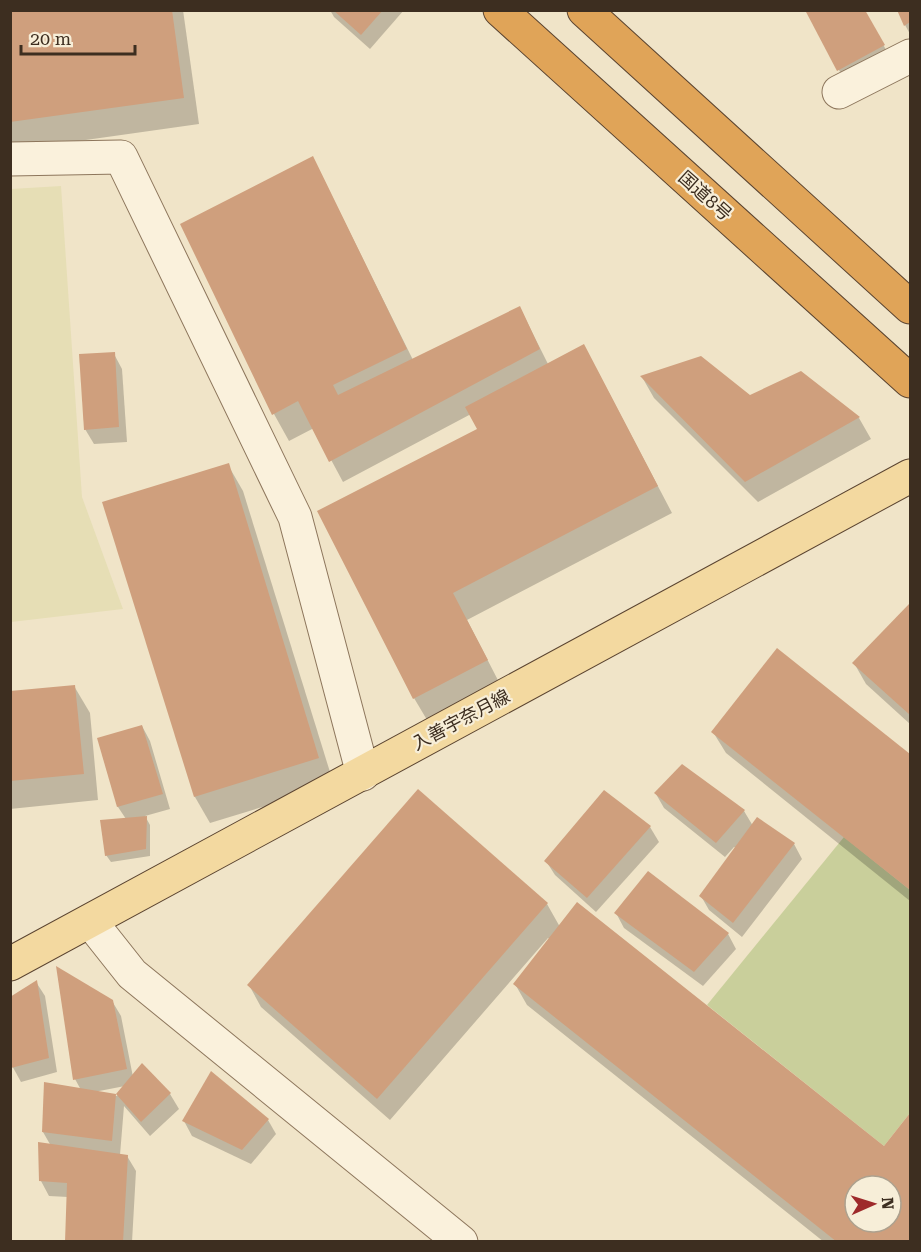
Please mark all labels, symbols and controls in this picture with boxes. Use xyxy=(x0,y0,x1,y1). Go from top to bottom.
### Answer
scale bar xyxy=(21,18,135,56)
text: 20 m xyxy=(30,28,71,49)
street label: 国道8号 xyxy=(674,166,736,225)
street label: 入善宇奈月線 xyxy=(408,685,513,754)
north arrow xyxy=(843,1174,903,1234)
text: N xyxy=(878,1197,897,1210)

